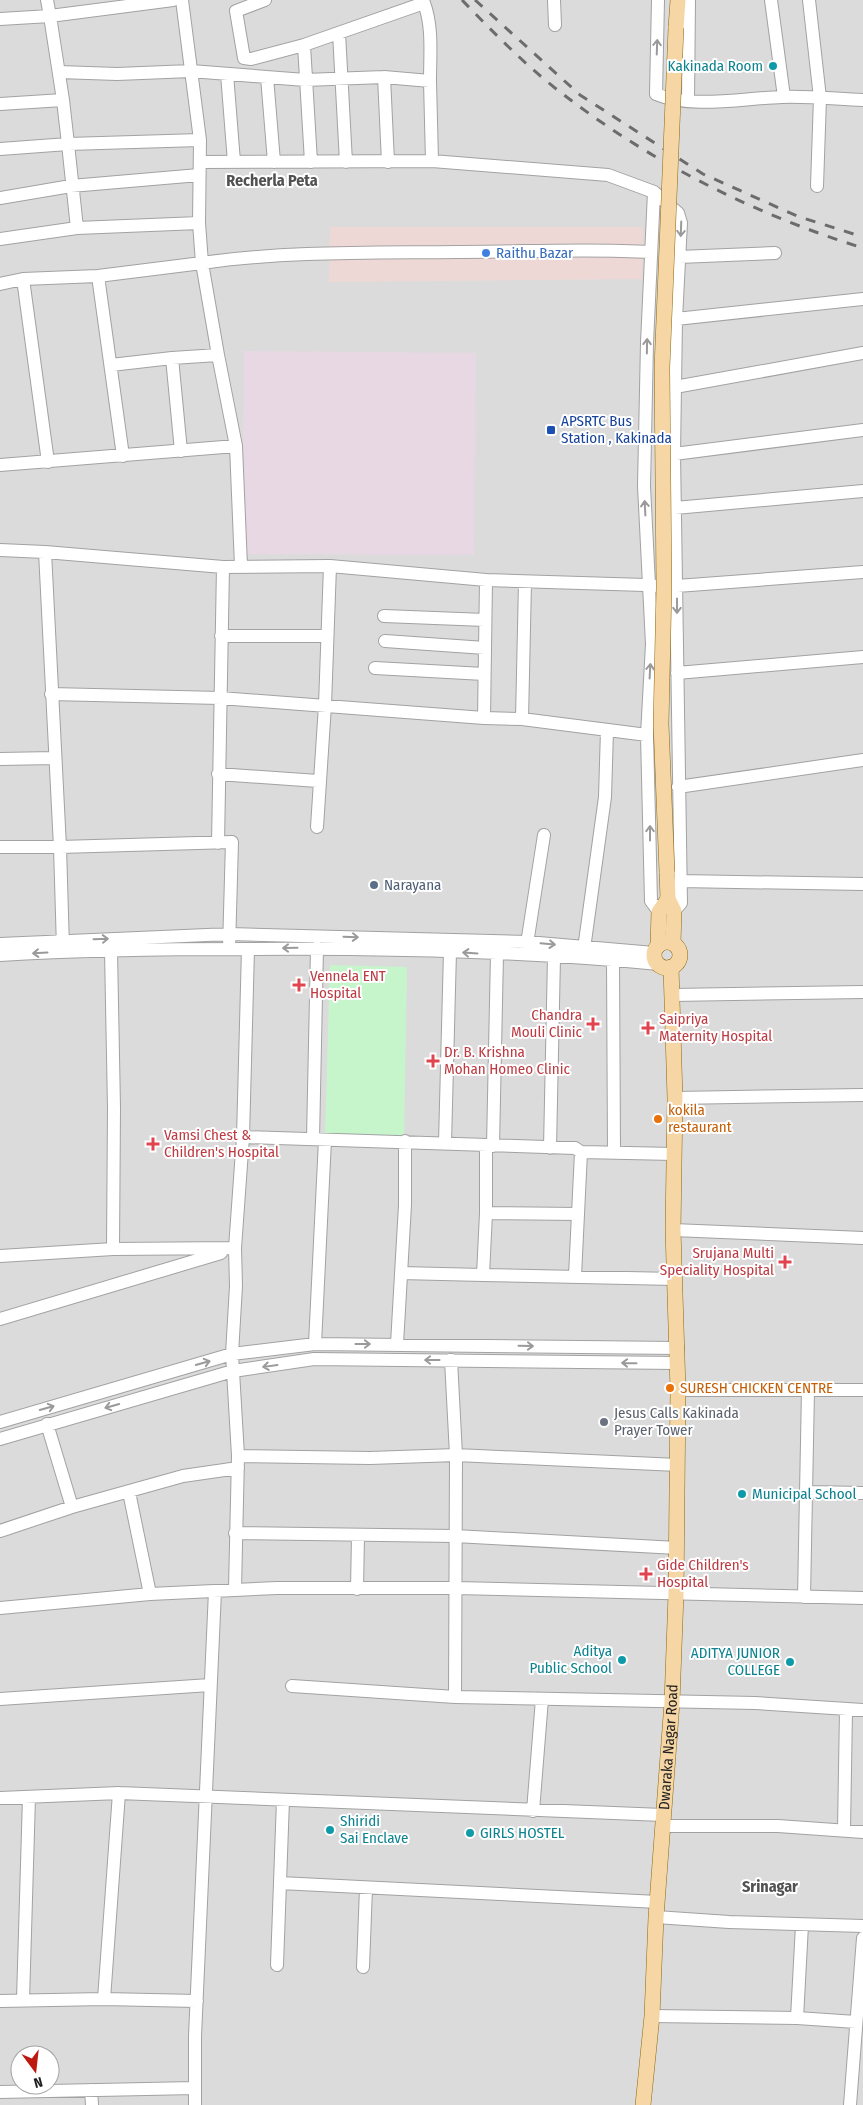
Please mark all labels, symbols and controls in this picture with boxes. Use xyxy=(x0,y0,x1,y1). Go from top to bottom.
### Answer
one-way arrow xyxy=(652,39,662,56)
place label: Kakinada Room xyxy=(668,57,763,75)
marker: Kakinada Room xyxy=(767,60,779,72)
district label: Recherla Peta xyxy=(226,171,318,190)
one-way arrow xyxy=(676,221,685,237)
place label: Raithu Bazar xyxy=(496,244,574,262)
marker: Raithu Bazar xyxy=(480,247,492,259)
one-way arrow xyxy=(642,338,652,354)
place label: APSRTC Bus Station , Kakinada xyxy=(561,412,672,447)
marker: APSRTC Bus Station , Kakinada xyxy=(545,424,557,436)
one-way arrow xyxy=(640,501,650,517)
one-way arrow xyxy=(672,597,682,613)
one-way arrow xyxy=(646,663,655,679)
one-way arrow xyxy=(645,825,655,842)
place label: Narayana xyxy=(384,876,441,894)
marker: Narayana xyxy=(368,879,380,891)
one-way arrow xyxy=(343,933,359,942)
one-way arrow xyxy=(92,934,109,944)
one-way arrow xyxy=(540,940,556,949)
one-way arrow xyxy=(283,944,299,953)
one-way arrow xyxy=(33,948,49,957)
one-way arrow xyxy=(463,948,479,957)
place label: Vennela ENT Hospital xyxy=(310,967,386,1002)
marker: Vennela ENT Hospital xyxy=(292,978,306,992)
place label: Chandra Mouli Clinic xyxy=(511,1006,583,1041)
place label: Saipriya Maternity Hospital xyxy=(659,1010,772,1045)
marker: Chandra Mouli Clinic xyxy=(586,1017,600,1031)
marker: Saipriya Maternity Hospital xyxy=(641,1021,655,1035)
place label: Dr. B. Krishna Mohan Homeo Clinic xyxy=(444,1043,570,1078)
marker: Dr. B. Krishna Mohan Homeo Clinic xyxy=(426,1054,440,1068)
place label: kokila restaurant xyxy=(668,1101,732,1136)
marker: kokila restaurant xyxy=(652,1113,664,1125)
place label: Vamsi Chest & Children's Hospital xyxy=(164,1126,279,1161)
marker: Vamsi Chest & Children's Hospital xyxy=(146,1137,160,1151)
place label: Srujana Multi Speciality Hospital xyxy=(660,1244,774,1279)
marker: Srujana Multi Speciality Hospital xyxy=(778,1255,792,1269)
one-way arrow xyxy=(355,1339,371,1349)
one-way arrow xyxy=(518,1341,534,1350)
one-way arrow xyxy=(424,1355,440,1365)
one-way arrow xyxy=(194,1357,210,1367)
one-way arrow xyxy=(621,1358,638,1368)
one-way arrow xyxy=(262,1361,278,1371)
place label: SURESH CHICKEN CENTRE xyxy=(680,1379,833,1397)
marker: SURESH CHICKEN CENTRE xyxy=(664,1382,676,1394)
one-way arrow xyxy=(105,1401,121,1411)
one-way arrow xyxy=(38,1403,54,1413)
place label: Jesus Calls Kakinada Prayer Tower xyxy=(614,1404,739,1439)
marker: Jesus Calls Kakinada Prayer Tower xyxy=(598,1416,610,1428)
place label: Municipal School xyxy=(752,1485,856,1503)
marker: Municipal School xyxy=(736,1488,748,1500)
place label: Gide Children's Hospital xyxy=(657,1556,749,1591)
marker: Gide Children's Hospital xyxy=(639,1567,653,1581)
place label: Aditya Public School xyxy=(529,1642,612,1677)
place label: ADITYA JUNIOR COLLEGE xyxy=(691,1644,780,1679)
marker: Aditya Public School xyxy=(616,1654,628,1666)
marker: ADITYA JUNIOR COLLEGE xyxy=(784,1656,796,1668)
street label: Dwaraka Nagar Road xyxy=(655,1684,682,1810)
place label: Shiridi Sai Enclave xyxy=(340,1812,408,1847)
marker: Shiridi Sai Enclave xyxy=(324,1824,336,1836)
place label: GIRLS HOSTEL xyxy=(480,1824,565,1842)
marker: GIRLS HOSTEL xyxy=(464,1827,476,1839)
district label: Srinagar xyxy=(742,1877,798,1896)
north arrow xyxy=(10,2045,60,2095)
text: N xyxy=(32,2073,44,2091)

